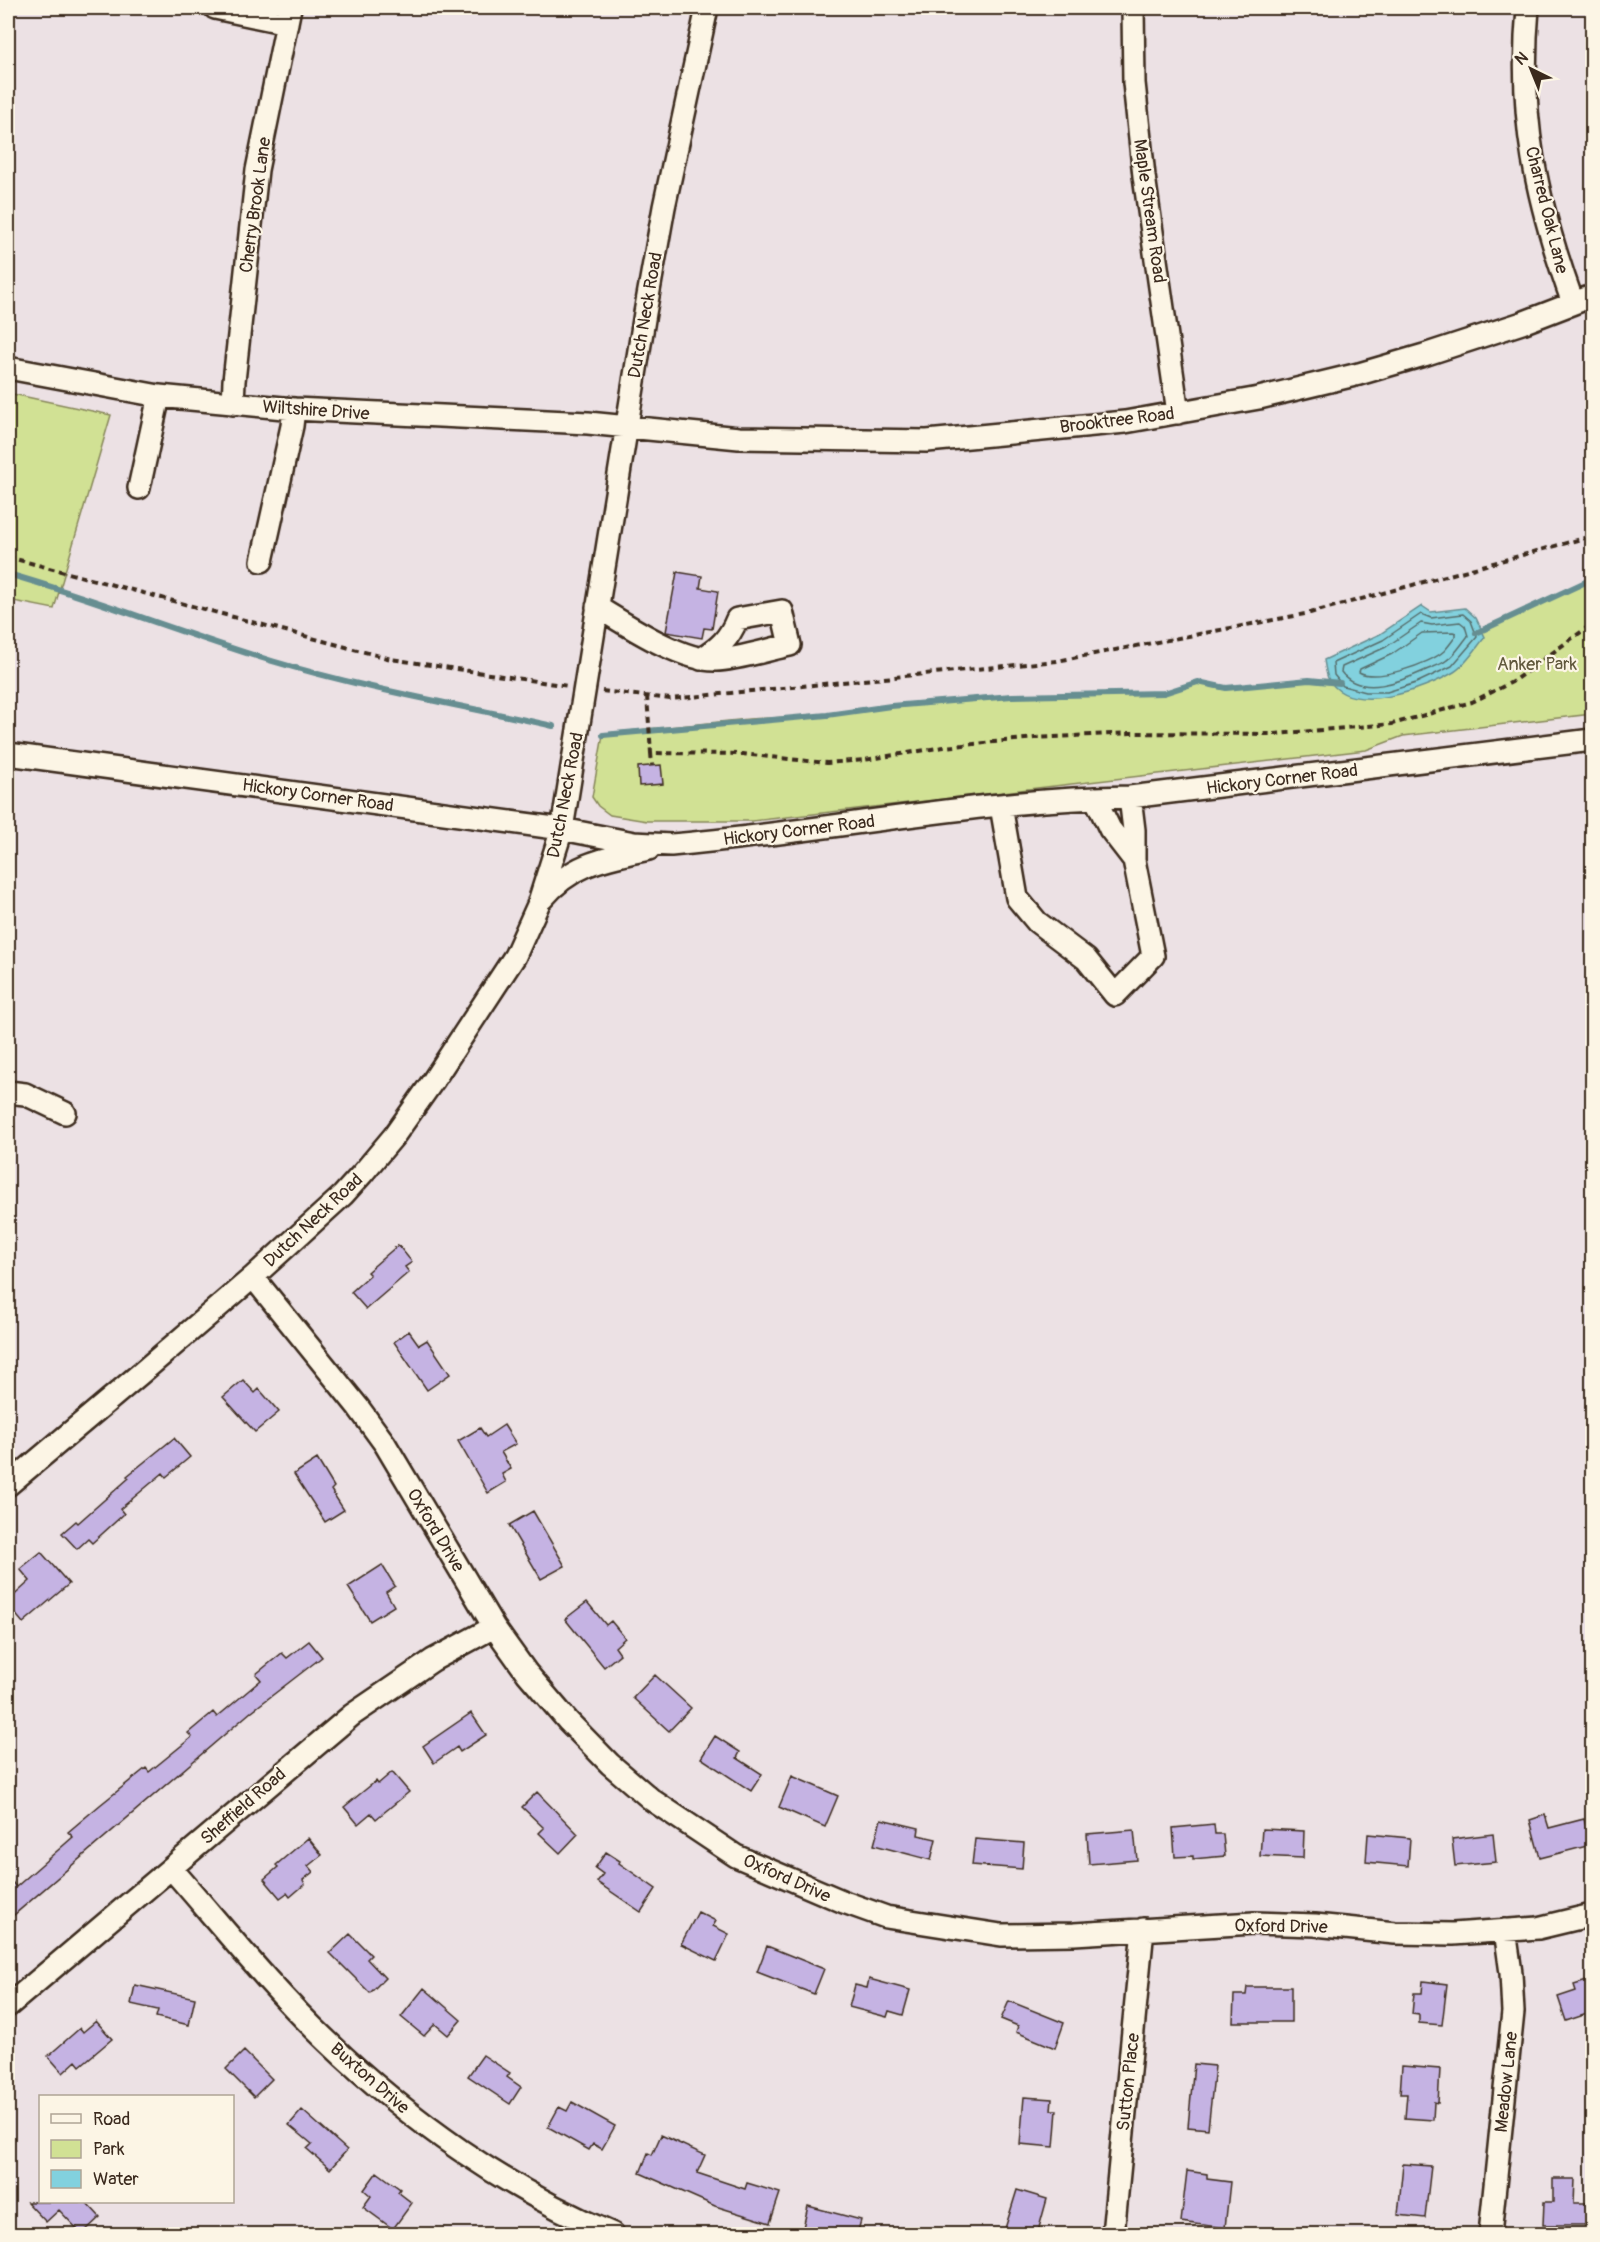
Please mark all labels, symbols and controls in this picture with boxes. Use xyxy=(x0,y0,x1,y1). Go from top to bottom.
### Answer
north arrow xyxy=(1501,39,1561,99)
text: N xyxy=(1511,48,1532,70)
street label: Cherry Brook Lane xyxy=(235,136,276,274)
street label: Maple Stream Road xyxy=(1128,138,1171,285)
street label: Charred Oak Lane xyxy=(1520,144,1573,276)
street label: Dutch Neck Road xyxy=(623,250,668,380)
street label: Wiltshire Drive xyxy=(262,395,370,426)
street label: Brooktree Road xyxy=(1058,402,1176,439)
park label: Anker Park xyxy=(1497,653,1578,676)
street label: Dutch Neck Road xyxy=(542,730,589,860)
street label: Hickory Corner Road xyxy=(1205,759,1359,800)
street label: Hickory Corner Road xyxy=(241,773,395,818)
street label: Hickory Corner Road xyxy=(722,810,876,851)
street label: Dutch Neck Road xyxy=(259,1168,368,1272)
street label: Oxford Drive xyxy=(402,1484,470,1576)
street label: Sheffield Road xyxy=(196,1763,291,1850)
street label: Oxford Drive xyxy=(739,1849,834,1908)
street label: Oxford Drive xyxy=(1234,1914,1328,1939)
street label: Meadow Lane xyxy=(1490,2030,1523,2134)
street label: Sutton Place xyxy=(1112,2032,1145,2132)
street label: Buxton Drive xyxy=(325,2038,414,2119)
legend xyxy=(39,2095,234,2203)
text: Road xyxy=(93,2108,130,2131)
text: Park xyxy=(93,2138,125,2161)
text: Water xyxy=(93,2168,139,2191)

